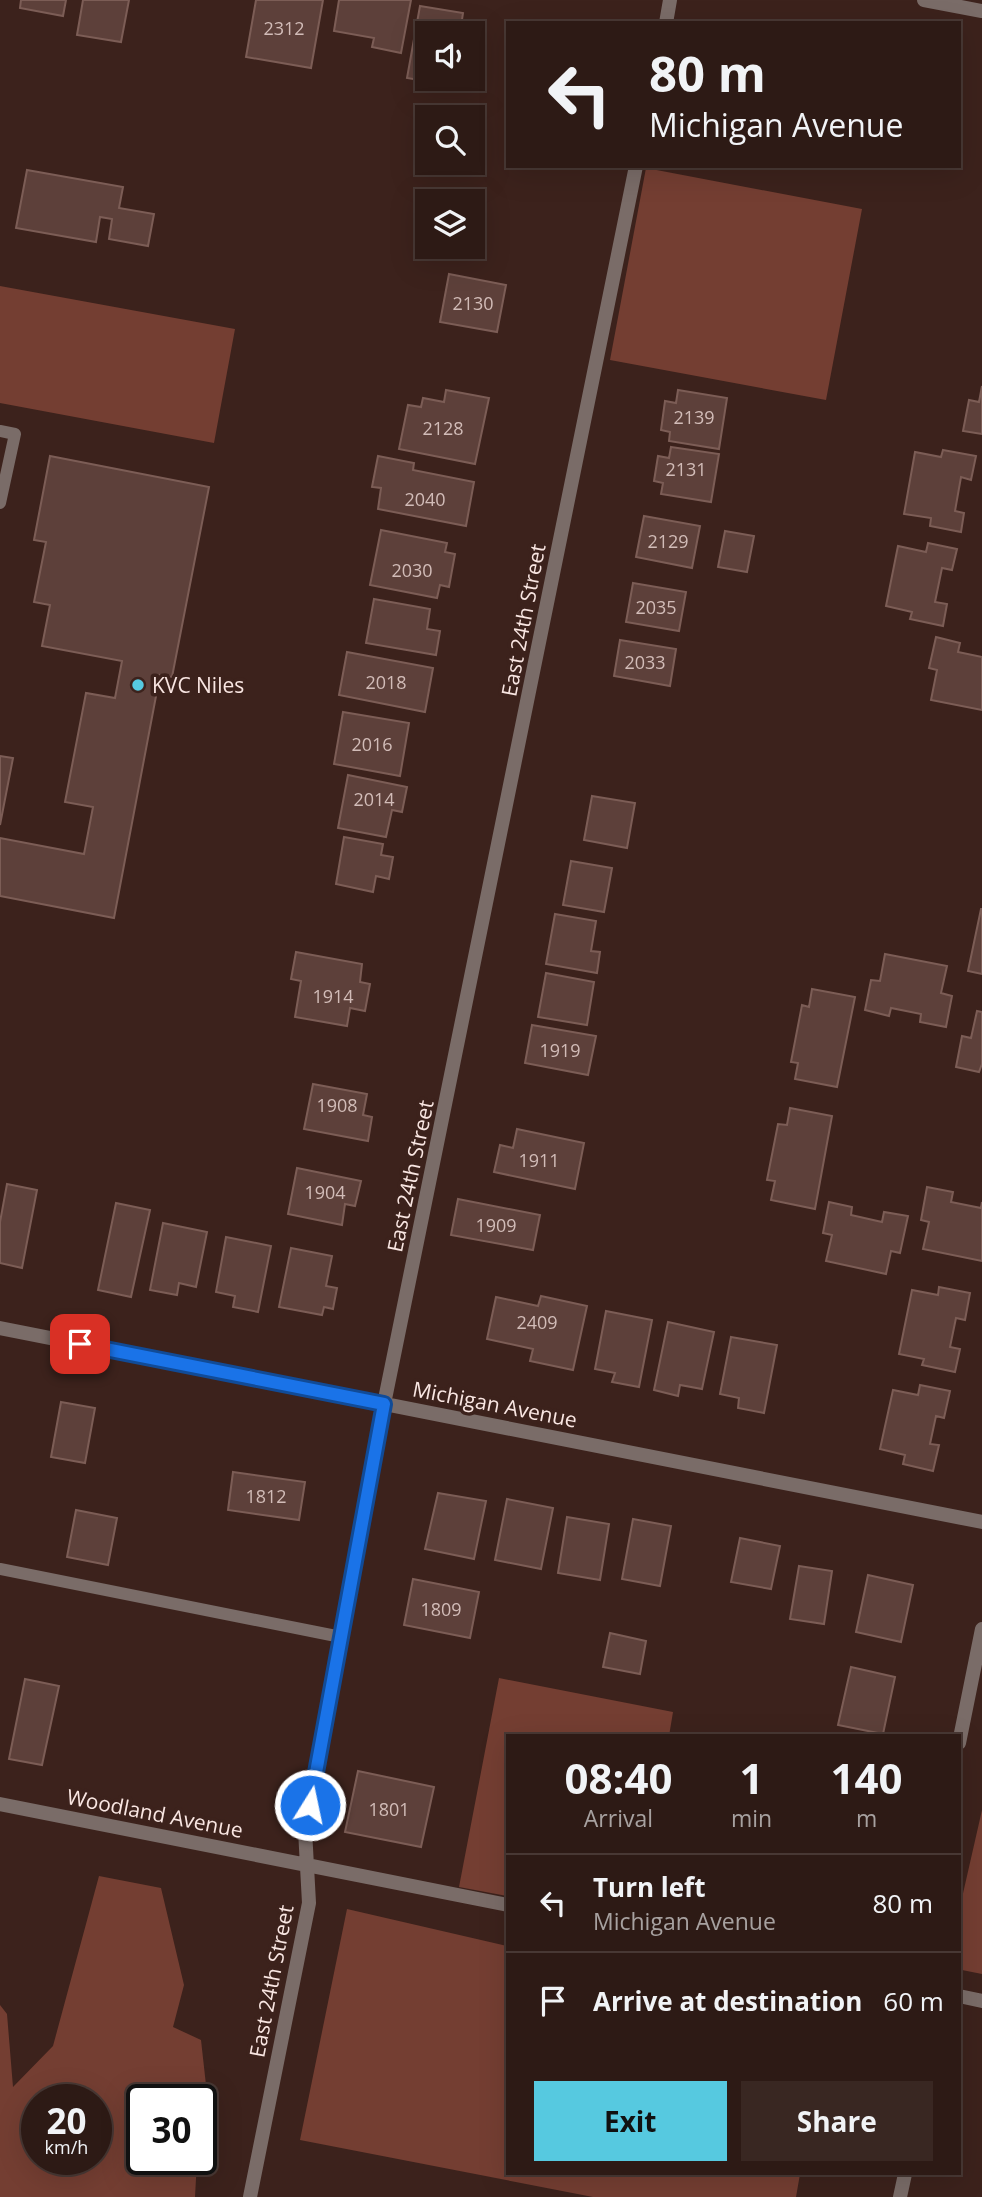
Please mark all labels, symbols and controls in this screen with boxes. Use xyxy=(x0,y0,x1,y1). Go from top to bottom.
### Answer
house number: 2312 xyxy=(263,16,305,40)
map controls xyxy=(415,21,485,259)
button: sound xyxy=(415,21,485,91)
text: 80 m xyxy=(649,40,766,106)
icon: left xyxy=(534,49,625,140)
text: Michigan Avenue xyxy=(649,103,903,146)
button: search xyxy=(415,105,485,175)
button: layers xyxy=(415,189,485,259)
house number: 2130 xyxy=(452,291,494,315)
house number: 2139 xyxy=(673,405,715,429)
house number: 2128 xyxy=(422,416,464,440)
house number: 2131 xyxy=(665,457,707,481)
house number: 2040 xyxy=(404,487,446,511)
house number: 2129 xyxy=(647,529,689,553)
street label: East 24th Street xyxy=(494,541,552,699)
house number: 2030 xyxy=(391,558,433,582)
house number: 2035 xyxy=(635,595,677,619)
house number: 2033 xyxy=(624,650,666,674)
house number: 2018 xyxy=(365,670,407,694)
place label: KVC Niles xyxy=(152,671,244,699)
marker: KVC Niles xyxy=(130,677,146,693)
house number: 2016 xyxy=(351,732,393,756)
house number: 2014 xyxy=(353,787,395,811)
house number: 1914 xyxy=(312,984,354,1008)
house number: 1919 xyxy=(539,1038,581,1062)
house number: 1908 xyxy=(316,1093,358,1117)
street label: East 24th Street xyxy=(380,1097,440,1255)
house number: 1911 xyxy=(518,1148,560,1172)
house number: 1904 xyxy=(304,1180,346,1204)
house number: 1909 xyxy=(475,1213,517,1237)
house number: 2409 xyxy=(516,1310,558,1334)
pin xyxy=(50,1314,110,1374)
icon: arrive xyxy=(61,1325,99,1363)
street label: Michigan Avenue xyxy=(410,1374,580,1434)
house number: 1812 xyxy=(245,1484,287,1508)
house number: 1809 xyxy=(420,1597,462,1621)
text: 08:40 xyxy=(564,1749,672,1806)
text: 1 xyxy=(739,1749,764,1806)
text: 140 xyxy=(831,1749,903,1806)
position arrow xyxy=(273,1768,347,1842)
street label: Woodland Avenue xyxy=(65,1782,245,1844)
house number: 1801 xyxy=(368,1797,410,1821)
text: Arrival xyxy=(584,1802,653,1834)
text: min xyxy=(731,1802,772,1834)
text: m xyxy=(856,1802,877,1834)
text: Turn left xyxy=(593,1869,705,1905)
icon: left xyxy=(534,1884,572,1922)
text: 80 m xyxy=(872,1885,933,1921)
street label: East 24th Street xyxy=(242,1902,300,2060)
text: Michigan Avenue xyxy=(593,1905,776,1937)
icon: arrive xyxy=(534,1982,572,2020)
text: Arrive at destination xyxy=(593,1983,862,2019)
text: 60 m xyxy=(883,1983,944,2019)
button: Exit xyxy=(534,2081,727,2161)
button: Share xyxy=(741,2081,933,2161)
speed limit sign: 30 xyxy=(126,2084,217,2175)
text: 20 xyxy=(46,2097,87,2144)
text: km/h xyxy=(45,2135,88,2159)

